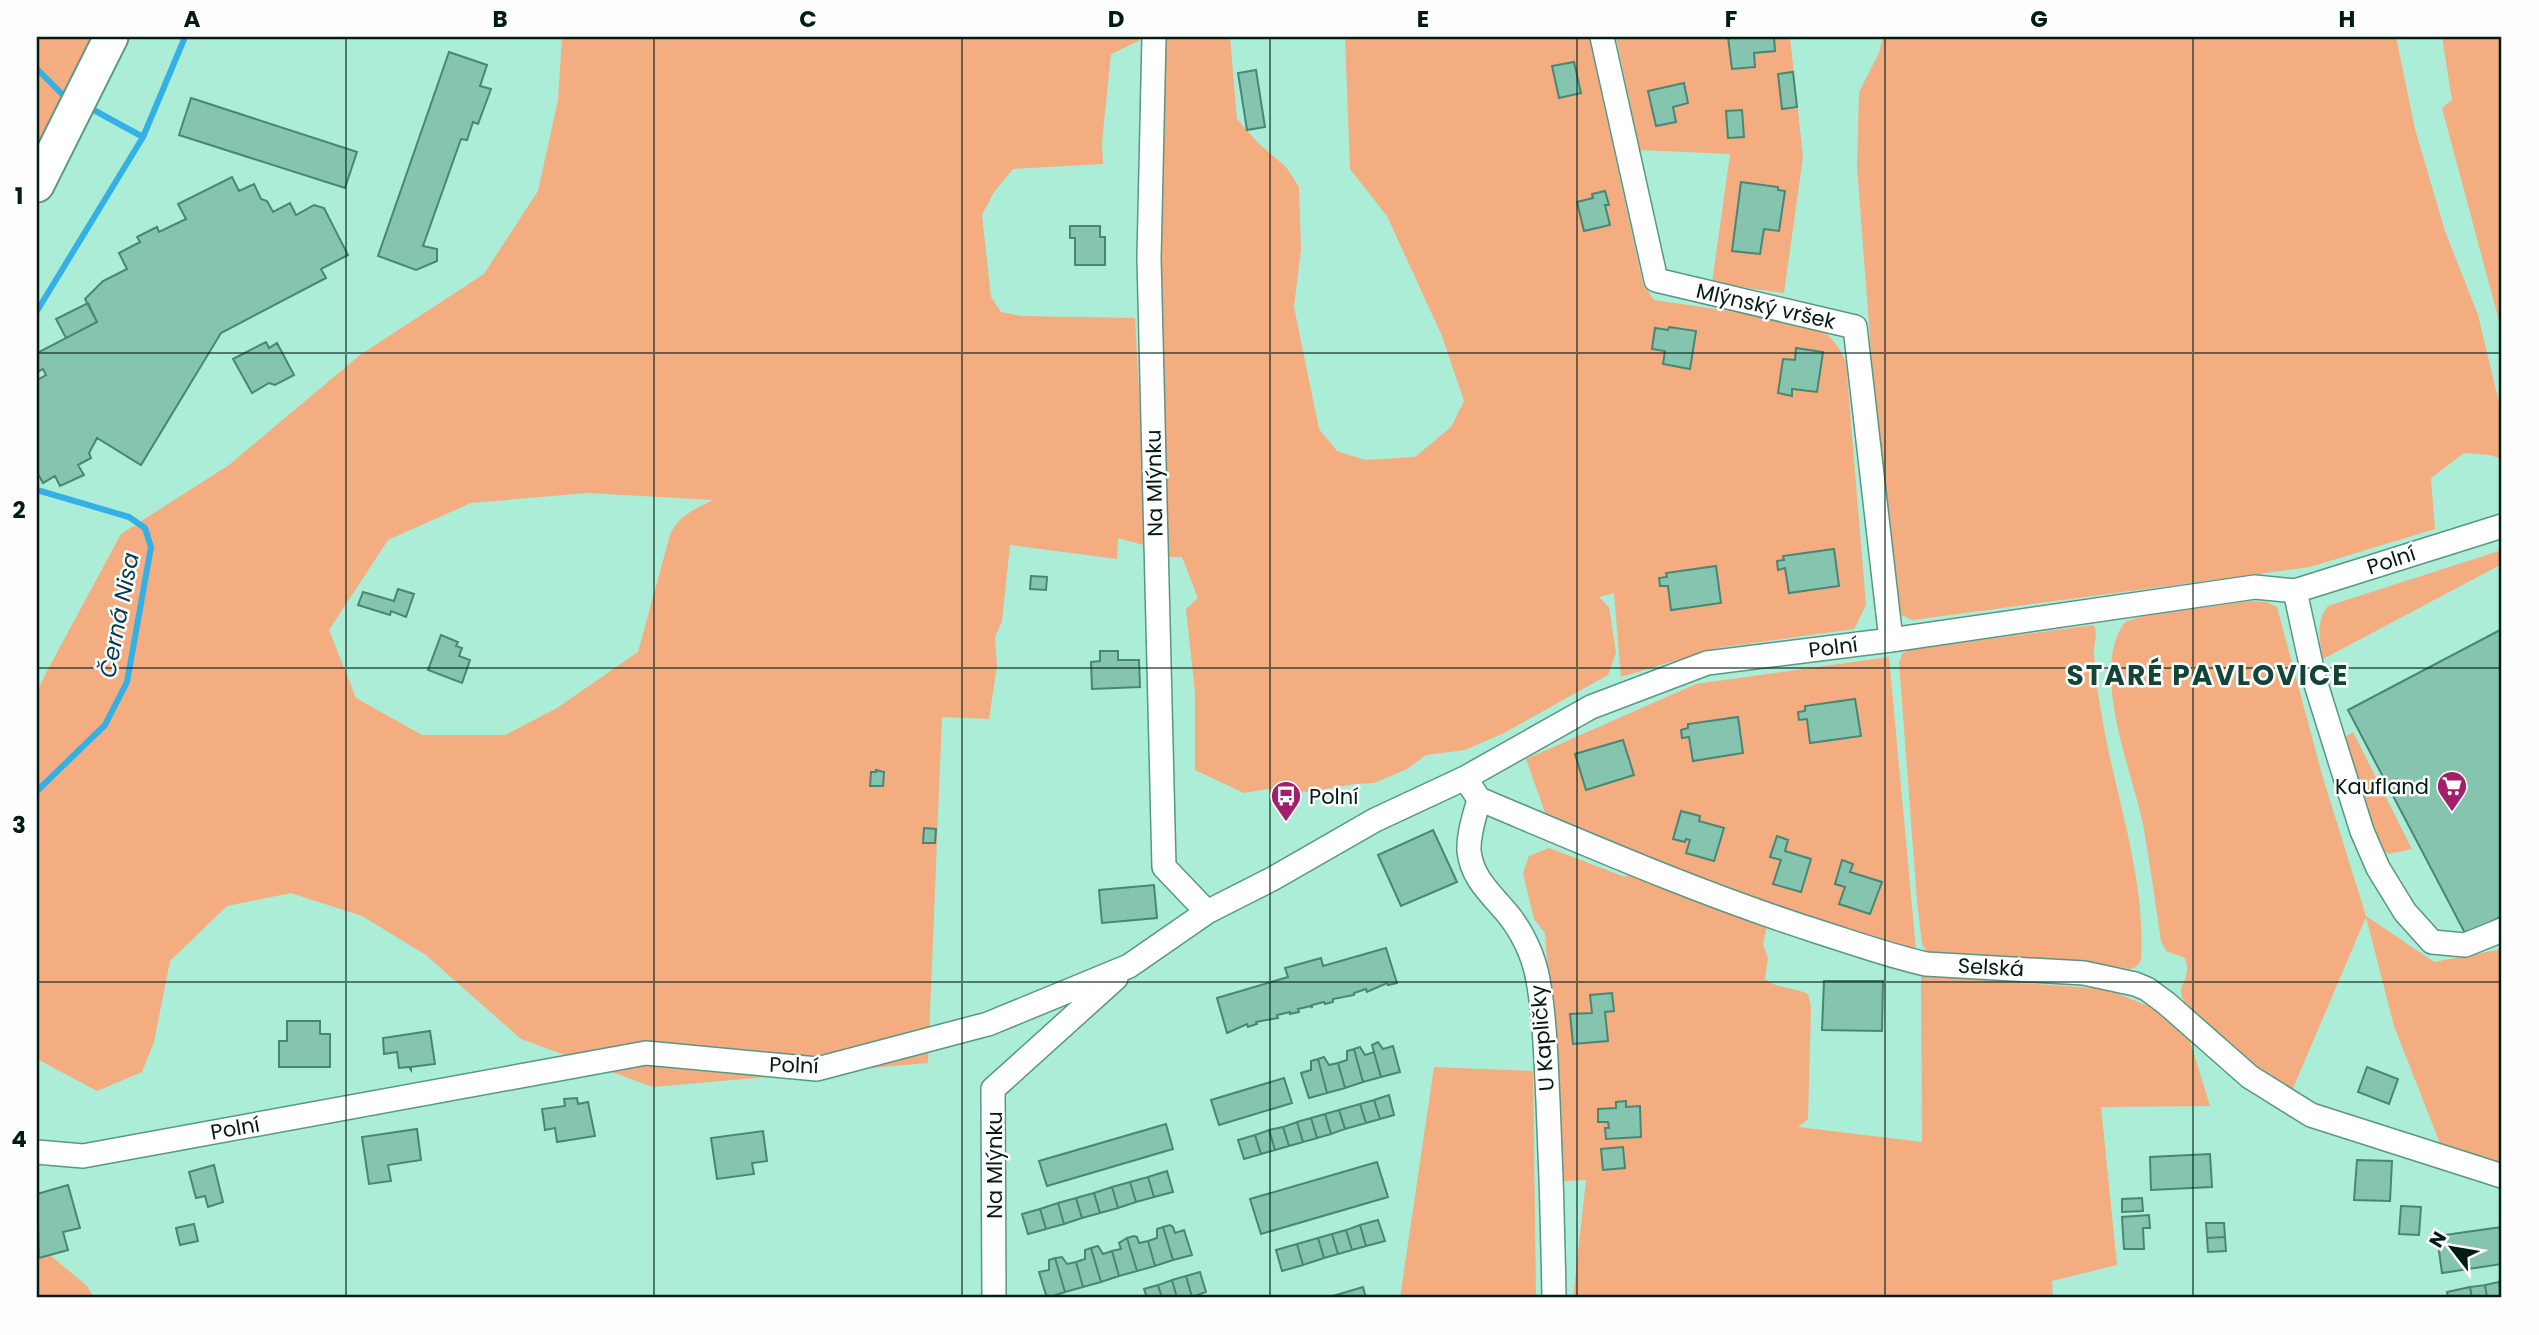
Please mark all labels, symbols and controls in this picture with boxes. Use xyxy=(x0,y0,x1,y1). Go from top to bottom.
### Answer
text: A xyxy=(184,3,201,35)
text: B xyxy=(492,3,508,35)
text: C xyxy=(799,3,817,35)
text: D xyxy=(1108,3,1124,35)
text: E xyxy=(1417,3,1429,35)
text: F xyxy=(1725,3,1737,35)
text: G xyxy=(2030,3,2048,35)
text: H xyxy=(2339,3,2355,35)
text: 1 xyxy=(15,180,23,212)
street label: Mlýnský vršek xyxy=(1693,276,1839,336)
street label: Na Mlýnku xyxy=(1139,429,1169,537)
text: 2 xyxy=(12,494,26,526)
street label: Polní xyxy=(2363,539,2419,581)
water label: Černá Nisa xyxy=(91,550,147,680)
street label: Polní xyxy=(1807,630,1859,664)
district label: STARÉ PAVLOVICE xyxy=(2067,656,2349,695)
supermarket icon: Kaufland xyxy=(2435,769,2469,813)
place label: Kaufland xyxy=(2335,772,2429,801)
bus stop icon: Polní xyxy=(1269,779,1303,823)
place label: Polní xyxy=(1309,782,1358,811)
text: 3 xyxy=(12,809,26,841)
street label: Selská xyxy=(1957,951,2025,983)
street label: U Kapličky xyxy=(1523,984,1561,1092)
street label: Polní xyxy=(769,1050,819,1080)
street label: Polní xyxy=(208,1109,262,1147)
street label: Na Mlýnku xyxy=(980,1111,1009,1219)
text: 4 xyxy=(11,1123,27,1155)
north arrow xyxy=(2416,1212,2486,1282)
text: N xyxy=(2423,1226,2453,1253)

